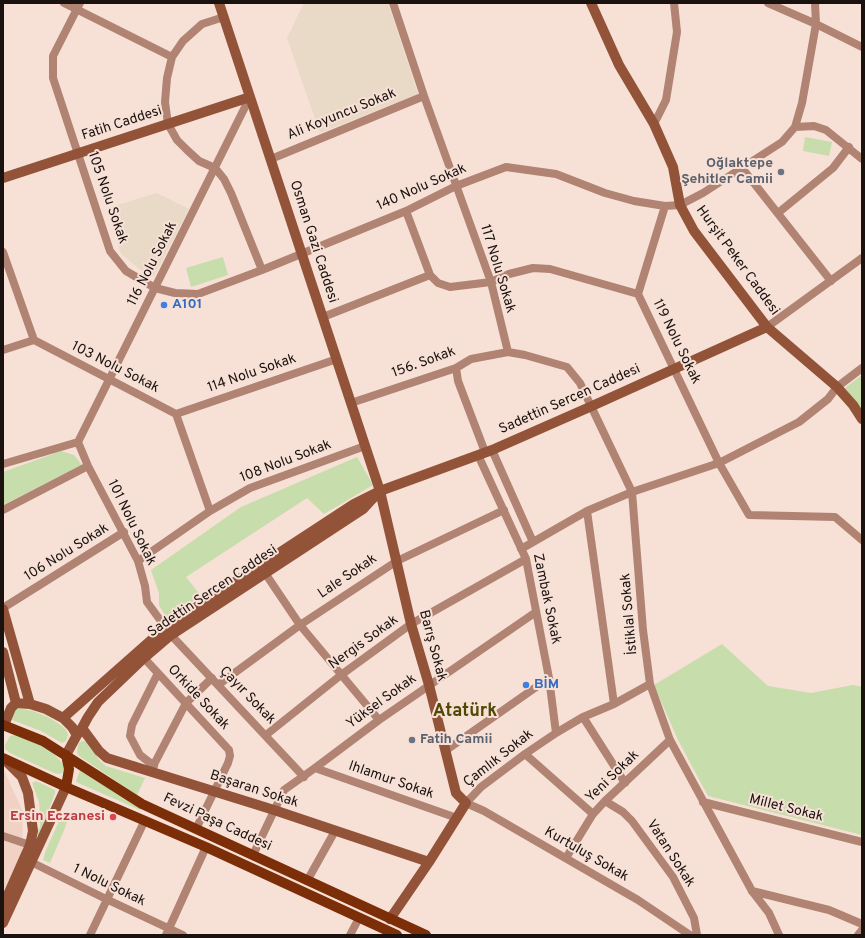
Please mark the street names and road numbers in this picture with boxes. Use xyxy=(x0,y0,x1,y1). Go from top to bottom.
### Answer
street label: Ali Koyuncu Sokak xyxy=(285,85,399,145)
street label: Fatih Caddesi xyxy=(80,103,164,145)
street label: 105 Nolu Sokak xyxy=(83,150,131,246)
street label: 140 Nolu Sokak xyxy=(375,161,469,215)
street label: Osman Gazi Caddesi xyxy=(285,179,341,305)
street label: Hurşit Peker Caddesi xyxy=(692,203,782,319)
street label: 116 Nolu Sokak xyxy=(125,219,181,309)
street label: 117 Nolu Sokak xyxy=(476,223,518,315)
street label: 119 Nolu Sokak xyxy=(648,297,704,387)
street label: 103 Nolu Sokak xyxy=(68,339,162,397)
street label: 156. Sokak xyxy=(390,344,458,382)
street label: 114 Nolu Sokak xyxy=(206,351,298,397)
street label: Sadettin Sercen Caddesi xyxy=(497,361,643,439)
street label: 108 Nolu Sokak xyxy=(238,437,334,487)
street label: 101 Nolu Sokak xyxy=(103,477,159,569)
street label: 106 Nolu Sokak xyxy=(22,520,112,586)
street label: Sadettin Sercen Caddesi xyxy=(145,542,281,642)
street label: Lale Sokak xyxy=(315,551,381,603)
street label: Zambak Sokak xyxy=(528,552,564,646)
street label: İstiklal Sokak xyxy=(618,572,642,656)
street label: Barış Sokak xyxy=(414,608,450,684)
street label: Nergis Sokak xyxy=(326,612,402,674)
street label: Orkide Sokak xyxy=(163,662,233,734)
street label: Çayır Sokak xyxy=(215,663,279,729)
street label: Yüksel Sokak xyxy=(344,671,420,733)
street label: Çamlık Sokak xyxy=(461,726,537,792)
street label: Yeni Sokak xyxy=(583,747,643,807)
street label: Ihlamur Sokak xyxy=(346,758,436,804)
street label: Başaran Sokak xyxy=(207,768,301,812)
street label: Fevzi Paşa Caddesi xyxy=(160,790,274,856)
street label: Millet Sokak xyxy=(747,792,825,826)
street label: Vatan Sokak xyxy=(642,817,698,891)
street label: Kurtuluş Sokak xyxy=(541,824,631,886)
street label: 1 Nolu Sokak xyxy=(70,861,148,911)

